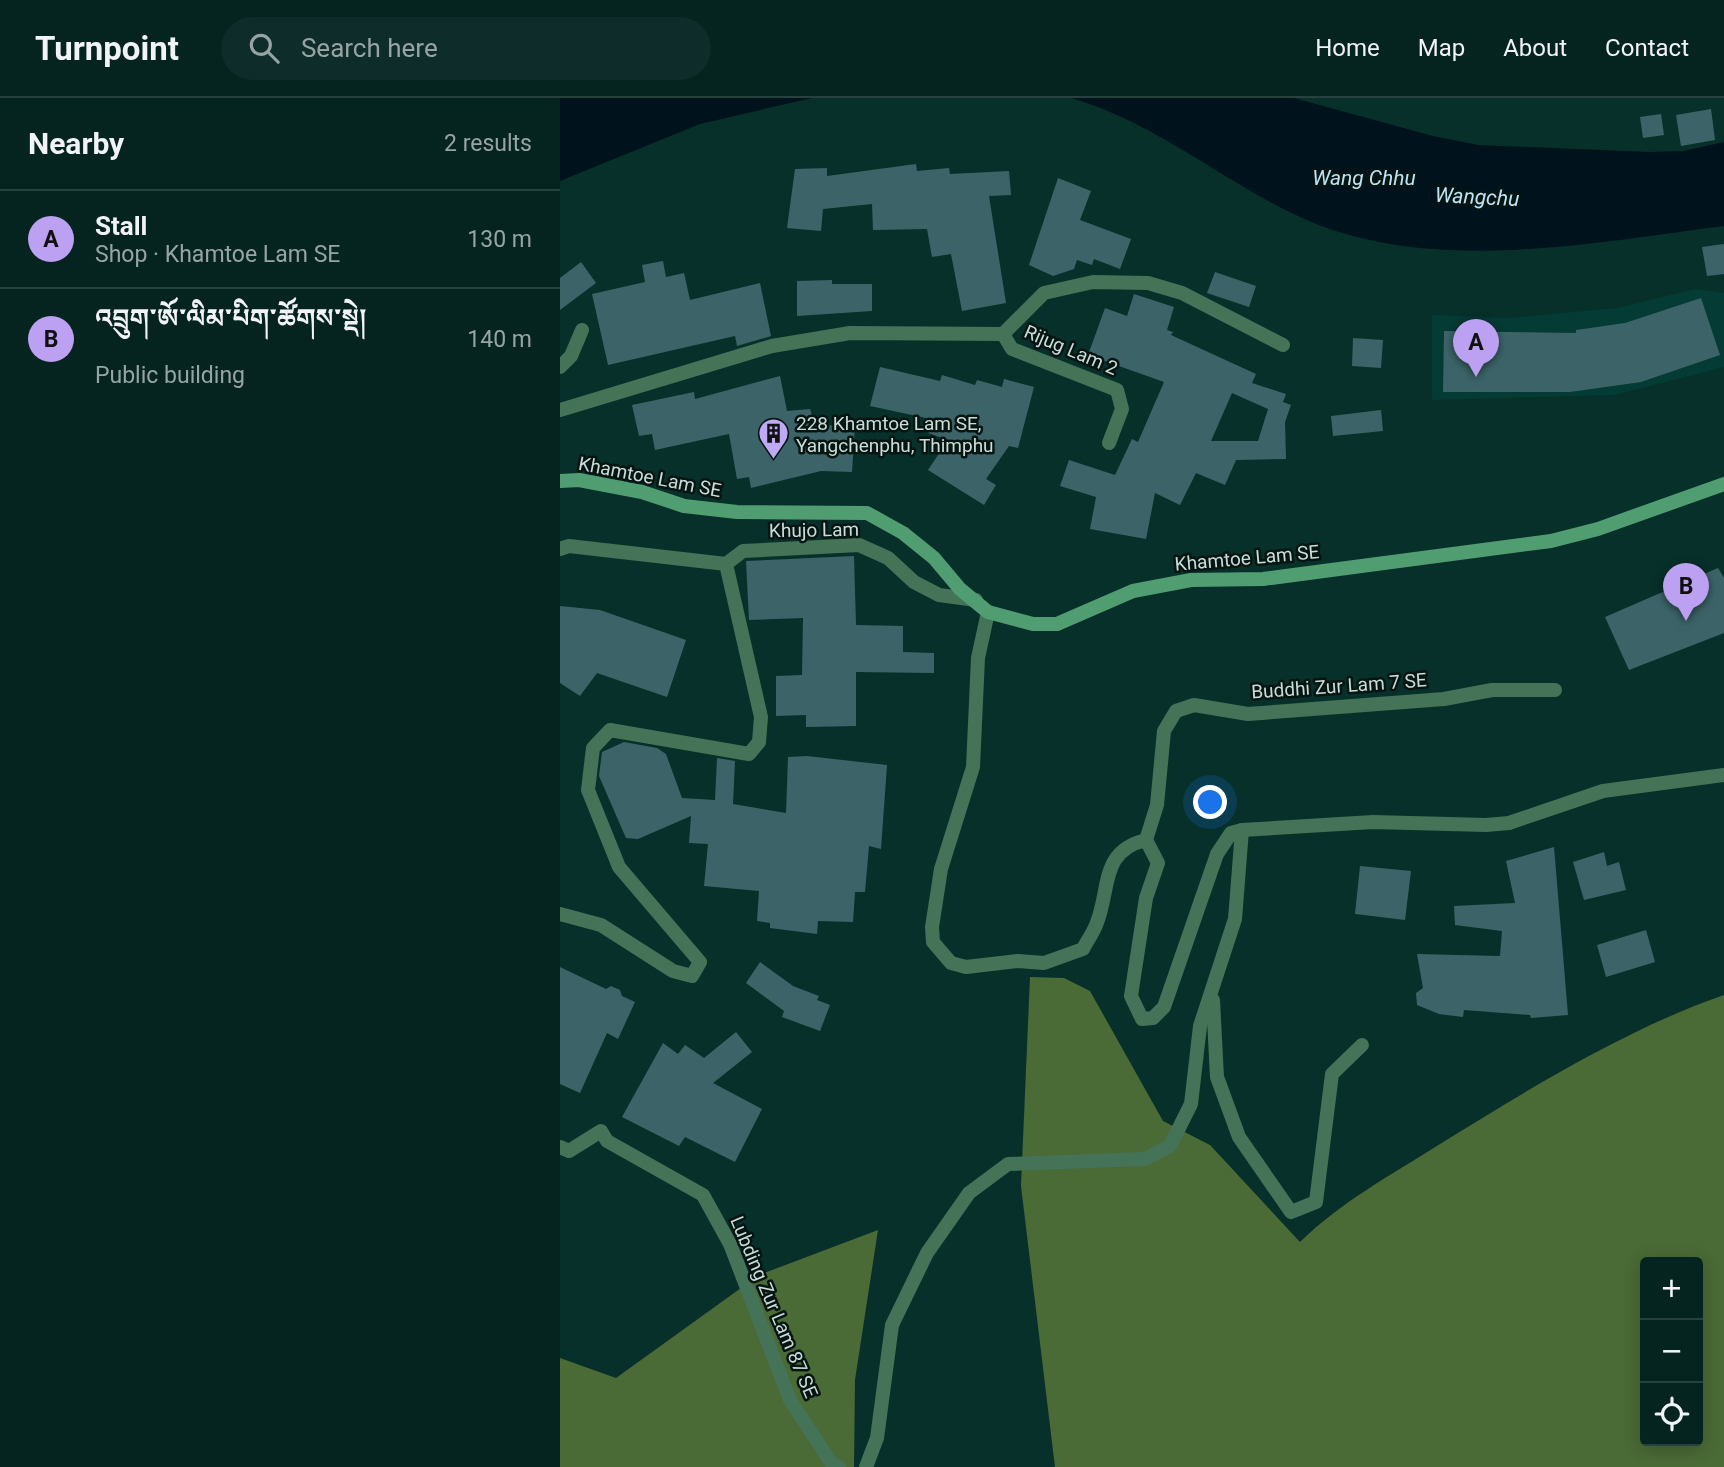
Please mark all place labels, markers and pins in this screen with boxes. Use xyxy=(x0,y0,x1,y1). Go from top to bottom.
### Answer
pin: A xyxy=(1453,319,1499,377)
place label: 228 Khamtoe Lam SE, Yangchenphu, Thimphu xyxy=(796,412,994,457)
building icon: 228 Khamtoe Lam SE, Yangchenphu, Thimphu xyxy=(756,417,790,461)
pin: B xyxy=(1663,563,1709,621)

